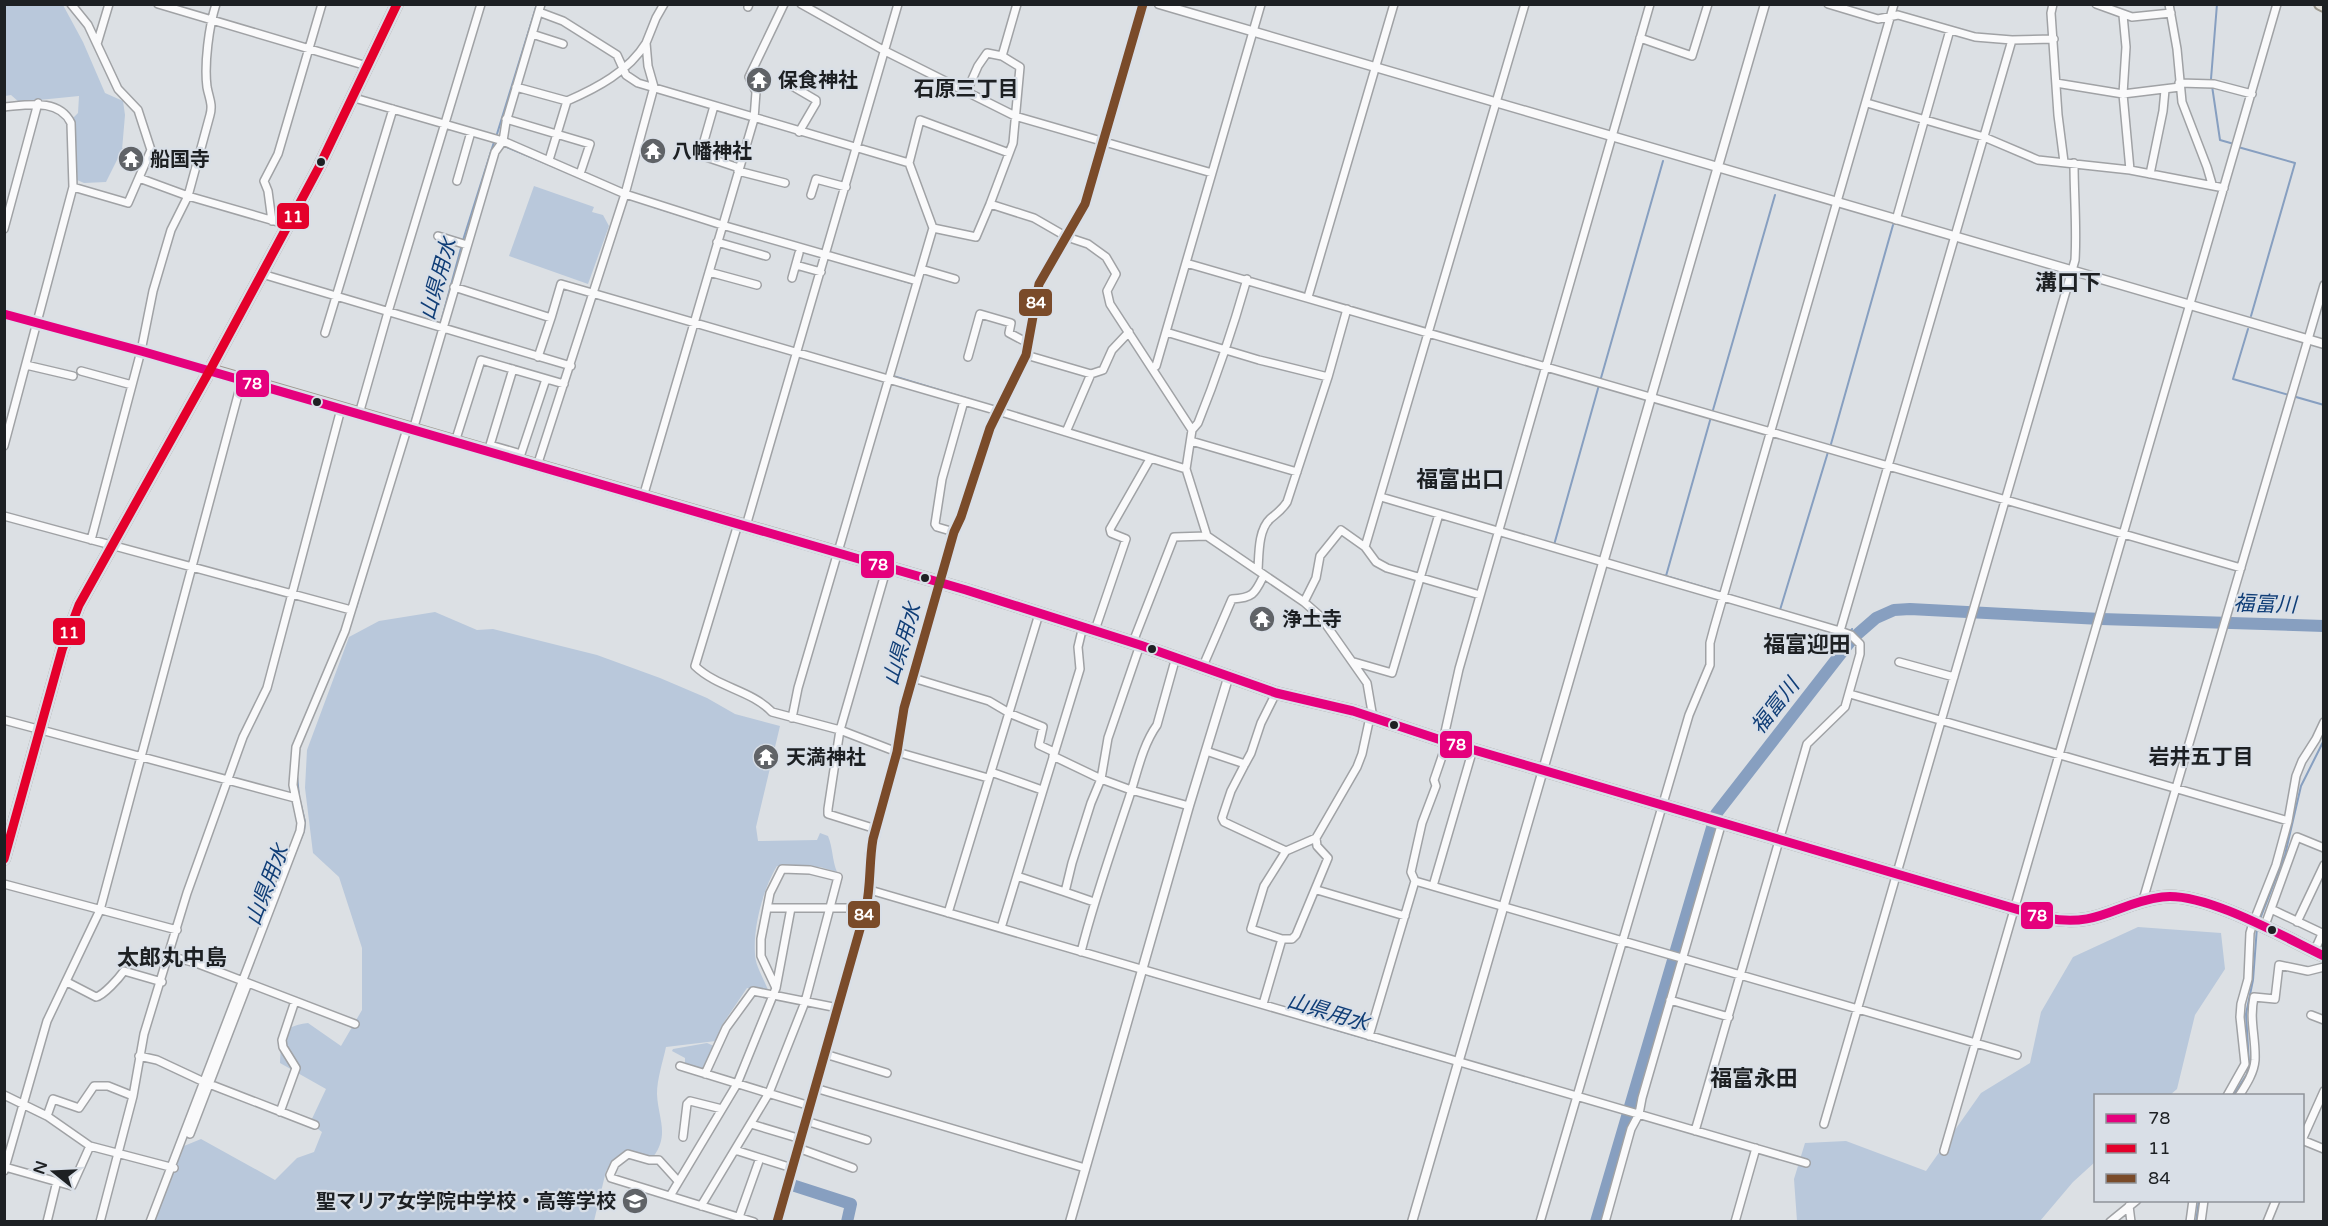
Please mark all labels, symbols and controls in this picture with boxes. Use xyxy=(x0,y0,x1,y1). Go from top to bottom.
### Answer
temple icon: 保食神社 xyxy=(744,65,774,95)
place label: 保食神社 xyxy=(778,69,858,93)
district label: 石原三丁目 xyxy=(914,77,1019,102)
temple icon: 八幡神社 xyxy=(638,136,668,166)
place label: 八幡神社 xyxy=(672,140,752,164)
temple icon: 船国寺 xyxy=(116,144,146,174)
place label: 船国寺 xyxy=(150,148,210,172)
unlabelled marker xyxy=(315,156,327,168)
line badge: 11 xyxy=(276,202,310,230)
text: 11 xyxy=(283,207,303,227)
water label: 山県用水 xyxy=(415,233,463,323)
district label: 溝口下 xyxy=(2035,270,2101,296)
line badge: 84 xyxy=(1018,288,1053,317)
text: 84 xyxy=(1026,293,1046,313)
line badge: 78 xyxy=(235,369,270,398)
text: 78 xyxy=(242,374,262,394)
unlabelled marker xyxy=(311,396,323,408)
district label: 福富出口 xyxy=(1416,467,1504,493)
line badge: 78 xyxy=(860,550,895,579)
text: 78 xyxy=(868,555,888,575)
unlabelled marker xyxy=(919,572,931,584)
water label: 福富川 xyxy=(2233,591,2299,618)
water label: 山県用水 xyxy=(878,598,927,688)
temple icon: 浄土寺 xyxy=(1247,604,1277,634)
place label: 浄土寺 xyxy=(1282,608,1342,632)
line badge: 11 xyxy=(52,617,86,646)
text: 11 xyxy=(59,623,79,643)
district label: 福富迎田 xyxy=(1763,632,1851,658)
unlabelled marker xyxy=(1146,643,1158,655)
water label: 福富川 xyxy=(1746,672,1806,739)
unlabelled marker xyxy=(1388,719,1400,731)
line badge: 78 xyxy=(1439,730,1473,759)
text: 78 xyxy=(1446,735,1466,755)
temple icon: 天満神社 xyxy=(751,742,781,772)
district label: 岩井五丁目 xyxy=(2149,745,2254,770)
place label: 天満神社 xyxy=(786,746,866,770)
water label: 山県用水 xyxy=(241,840,295,929)
line badge: 84 xyxy=(847,900,881,929)
line badge: 78 xyxy=(2020,901,2054,930)
text: 84 xyxy=(854,905,874,925)
text: 78 xyxy=(2027,906,2047,926)
unlabelled marker xyxy=(2266,924,2278,936)
district label: 太郎丸中島 xyxy=(117,945,227,971)
water label: 山県用水 xyxy=(1284,988,1374,1037)
district label: 福富永田 xyxy=(1710,1066,1798,1092)
legend xyxy=(2094,1094,2304,1202)
text: 78 xyxy=(2148,1107,2171,1129)
text: 11 xyxy=(2148,1137,2171,1159)
north arrow xyxy=(24,1142,84,1202)
text: N xyxy=(29,1158,52,1177)
text: 84 xyxy=(2148,1167,2171,1189)
school or university icon: 聖マリア女学院中学校・高等学校 xyxy=(620,1186,650,1216)
place label: 聖マリア女学院中学校・高等学校 xyxy=(316,1190,616,1214)

